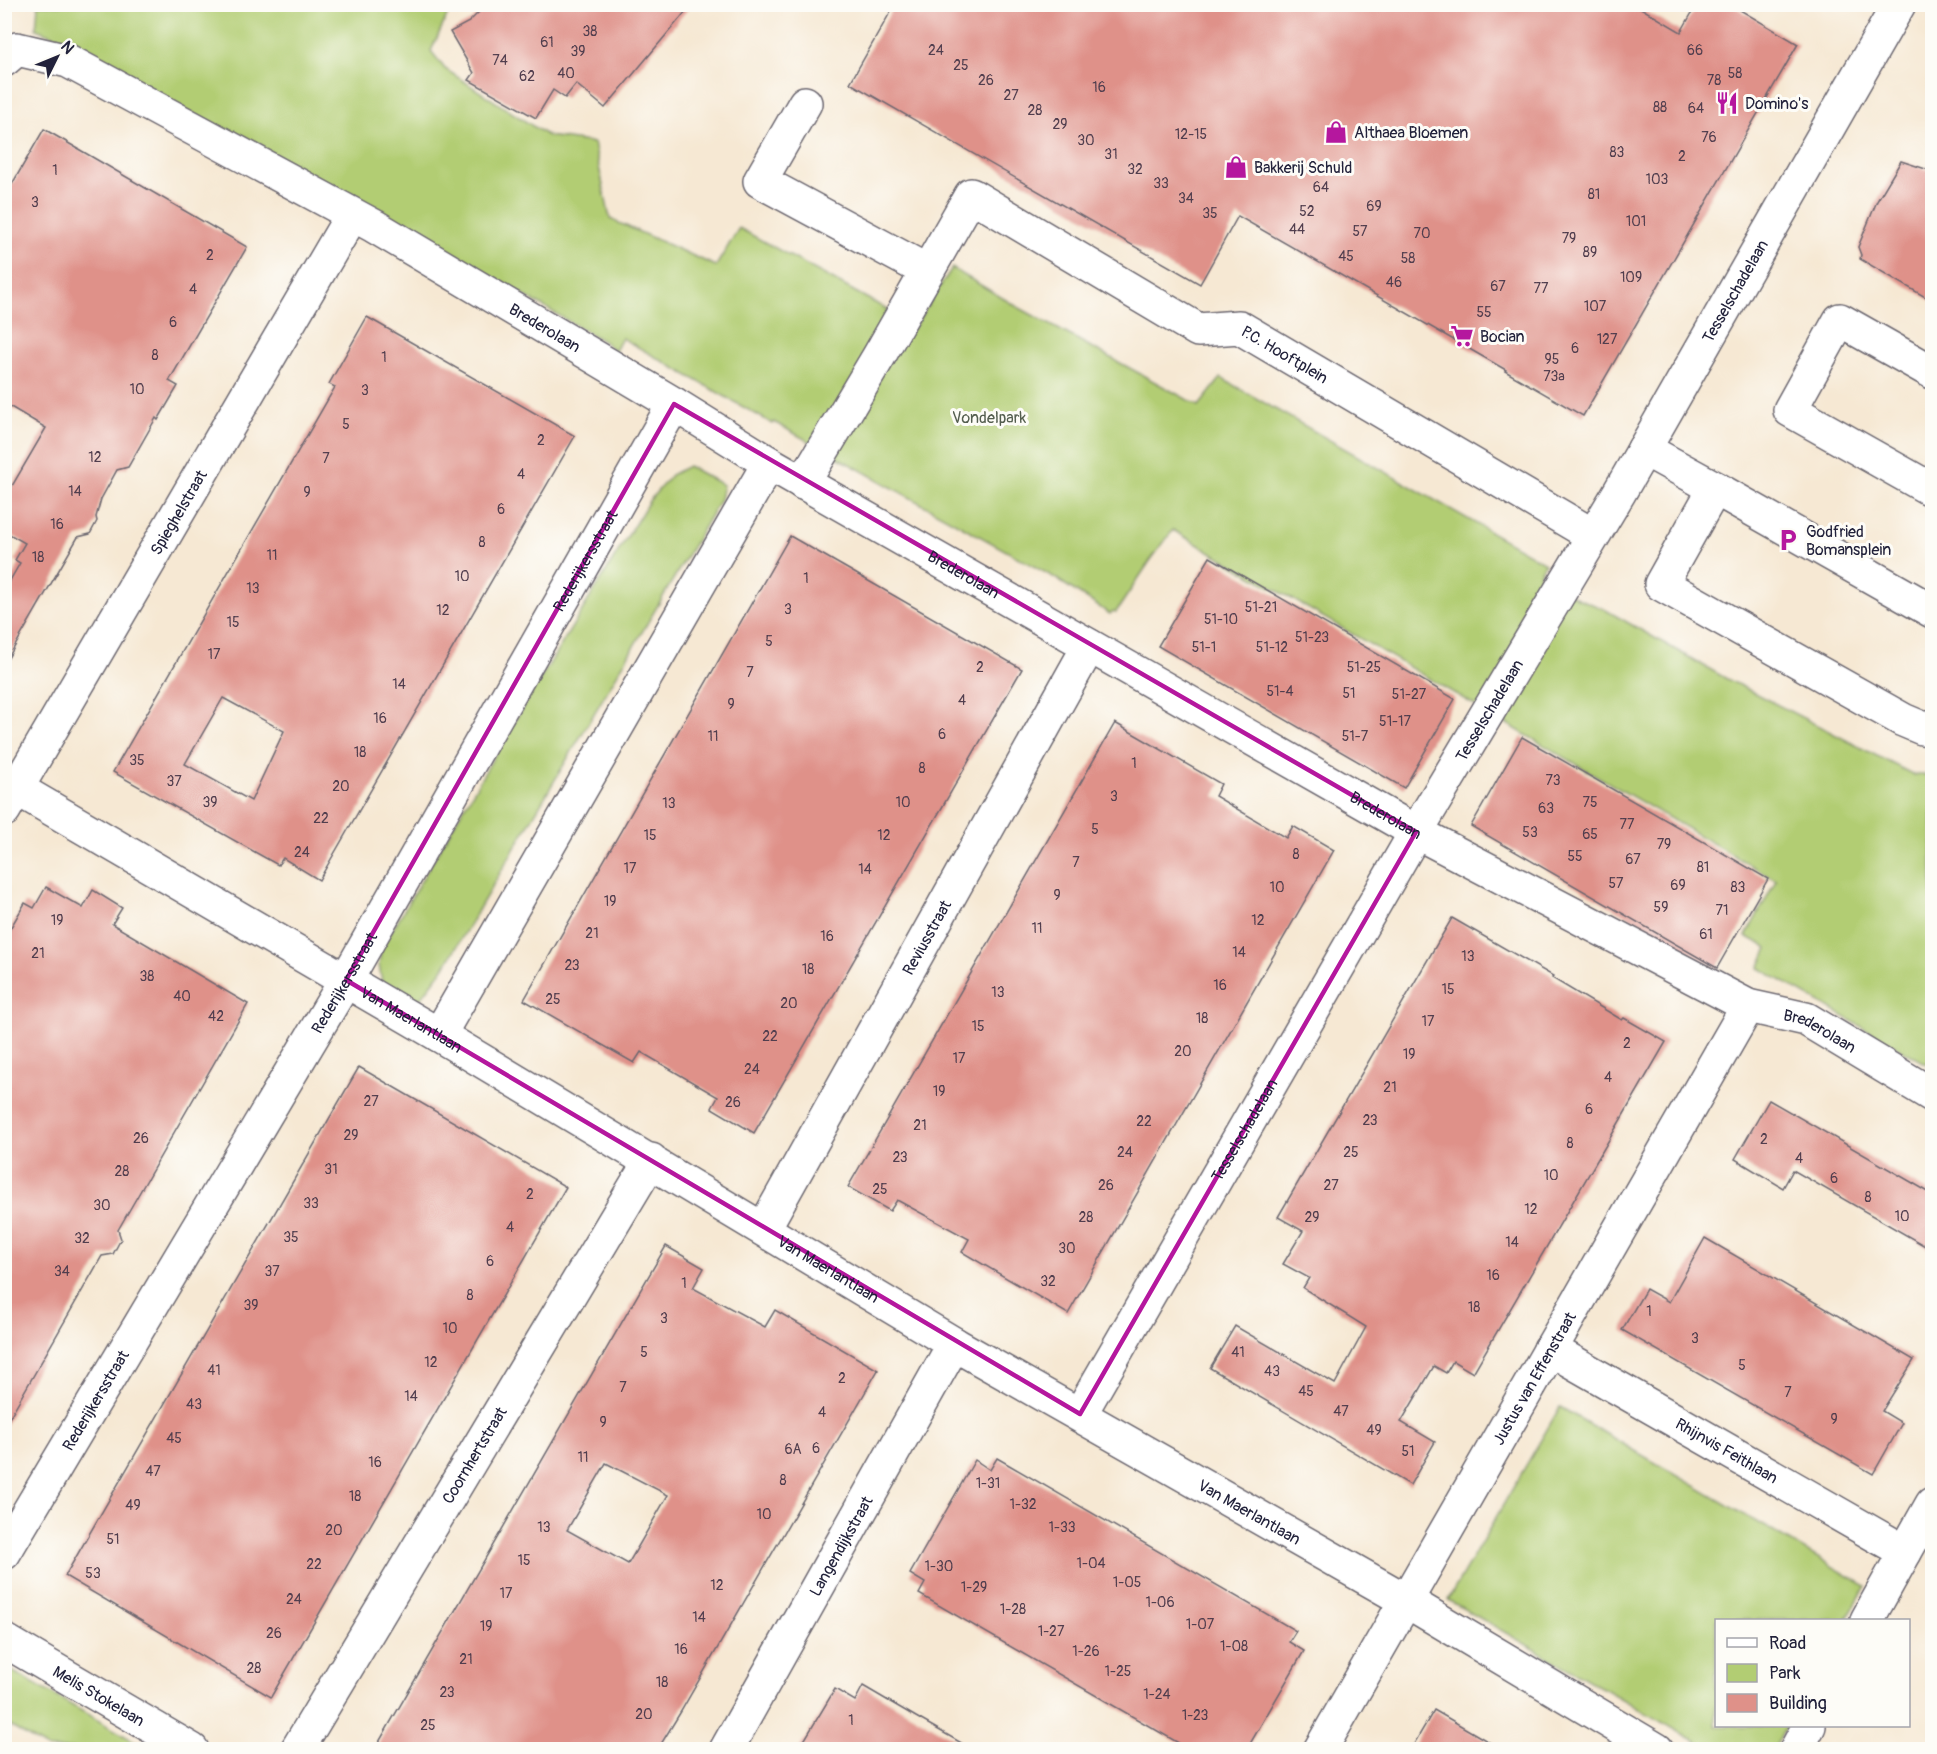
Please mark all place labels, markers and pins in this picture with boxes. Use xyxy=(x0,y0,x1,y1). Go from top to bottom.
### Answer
restaurant icon: Domino's xyxy=(1714,90,1740,116)
place label: Domino's xyxy=(1745,94,1808,114)
shop icon: Althaea Bloemen xyxy=(1323,119,1349,145)
place label: Althaea Bloemen xyxy=(1354,123,1468,143)
shop icon: Bakkerij Schuld xyxy=(1223,154,1249,180)
place label: Bakkerij Schuld xyxy=(1254,158,1352,178)
supermarket icon: Bocian xyxy=(1449,323,1475,349)
place label: Bocian xyxy=(1480,327,1525,347)
place label: Godfried Bomansplein xyxy=(1806,522,1891,560)
parking icon: Godfried Bomansplein xyxy=(1775,527,1801,553)

